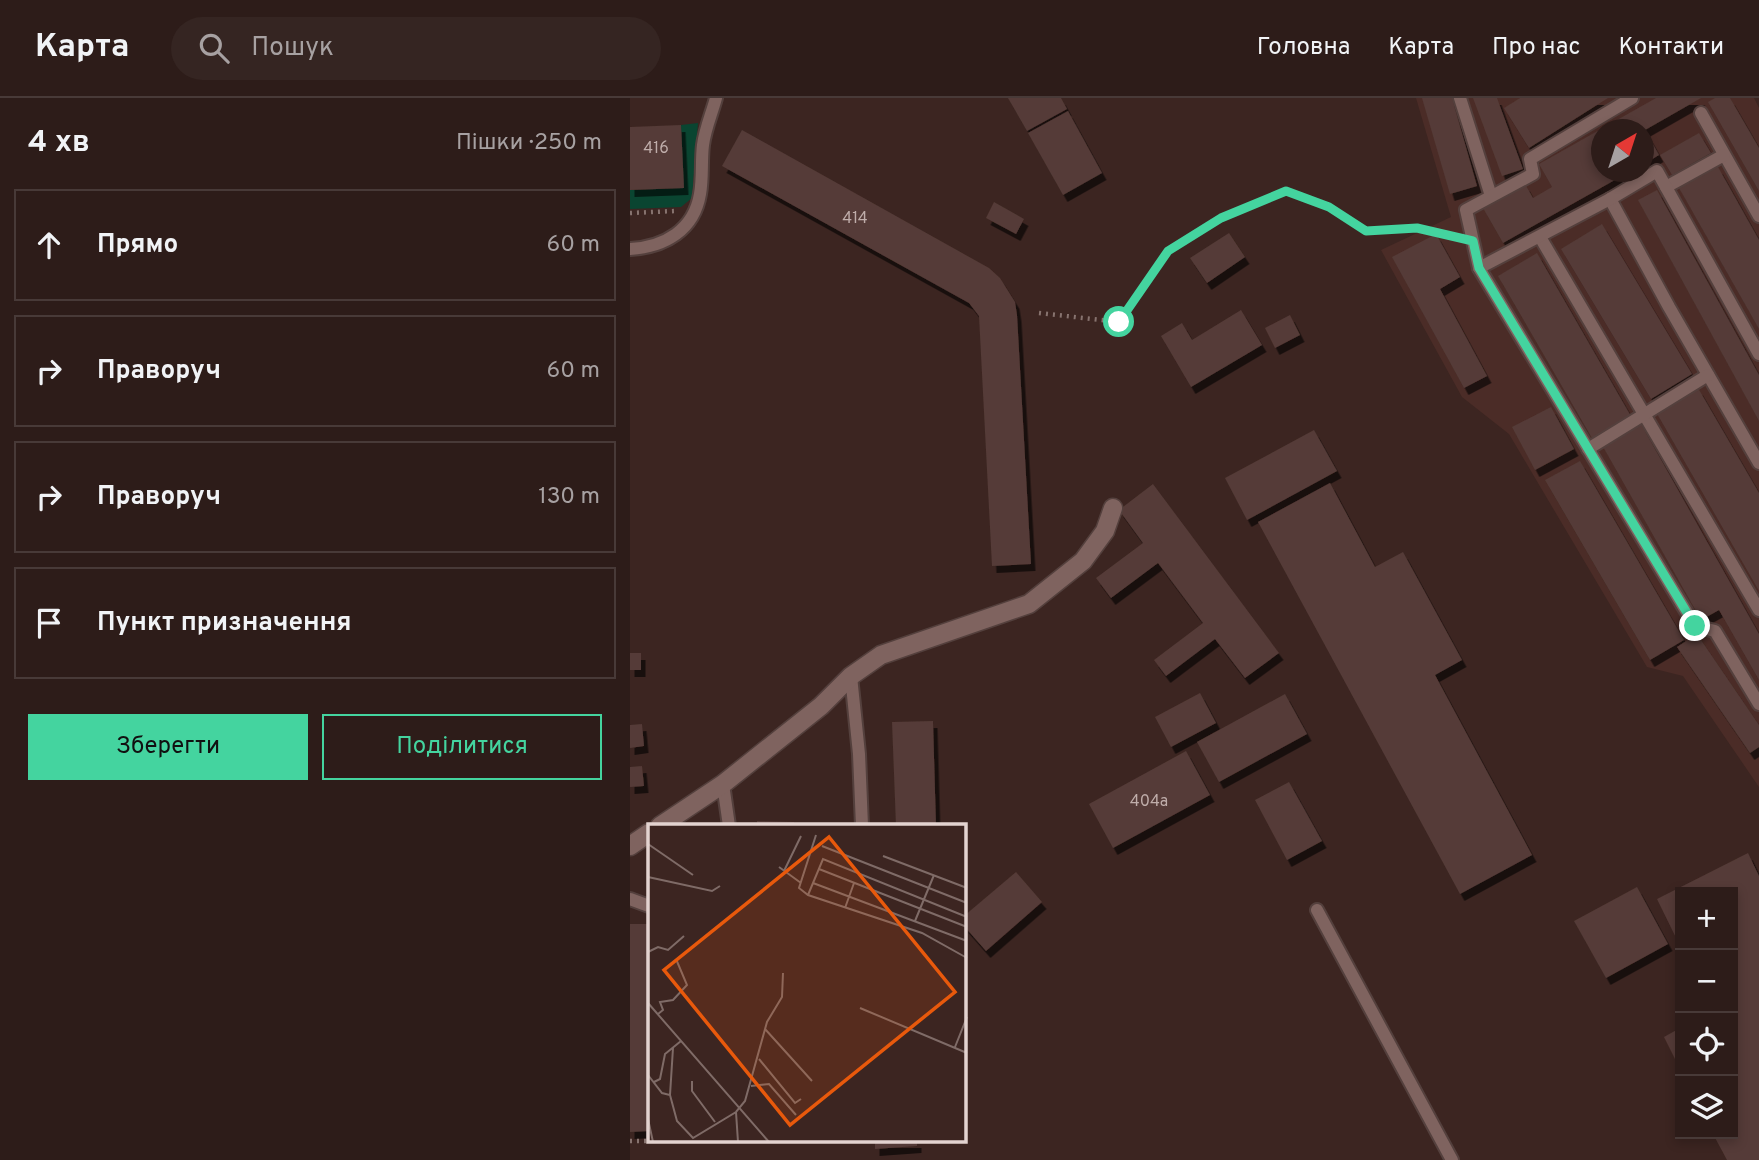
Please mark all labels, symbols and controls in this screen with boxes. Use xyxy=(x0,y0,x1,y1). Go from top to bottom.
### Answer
search box xyxy=(171,17,661,80)
text: Карта xyxy=(35,27,129,69)
icon: search xyxy=(195,29,233,67)
text: Пошук xyxy=(251,32,334,65)
text: Головна xyxy=(1257,33,1350,63)
text: Карта xyxy=(1388,33,1454,63)
text: Про нас xyxy=(1492,33,1580,63)
text: Контакти xyxy=(1618,33,1724,63)
north arrow xyxy=(1591,119,1654,182)
text: 4 хв xyxy=(28,125,90,162)
text: Пішки · 250 m xyxy=(456,129,602,158)
house number: 416 xyxy=(643,139,669,159)
house number: 414 xyxy=(842,209,868,229)
icon: ahead xyxy=(30,226,68,264)
text: Прямо xyxy=(97,229,178,262)
text: 60 m xyxy=(547,231,600,260)
route start xyxy=(1103,306,1134,337)
icon: right xyxy=(30,352,68,390)
text: Праворуч xyxy=(97,355,221,388)
text: 60 m xyxy=(547,357,600,386)
icon: right xyxy=(30,478,68,516)
text: Праворуч xyxy=(97,481,221,514)
text: 130 m xyxy=(538,483,600,512)
icon: arrive xyxy=(30,604,68,642)
text: Пункт призначення xyxy=(97,607,351,640)
route end xyxy=(1679,610,1710,641)
button: Зберегти xyxy=(28,714,308,780)
button: Поділитися xyxy=(322,714,602,780)
house number: 404а xyxy=(1130,792,1168,812)
inset map xyxy=(648,824,966,1142)
map controls xyxy=(1675,887,1738,1139)
button: + xyxy=(1675,887,1738,950)
button: − xyxy=(1675,950,1738,1013)
button: locate xyxy=(1675,1013,1738,1076)
button: layers xyxy=(1675,1076,1738,1139)

